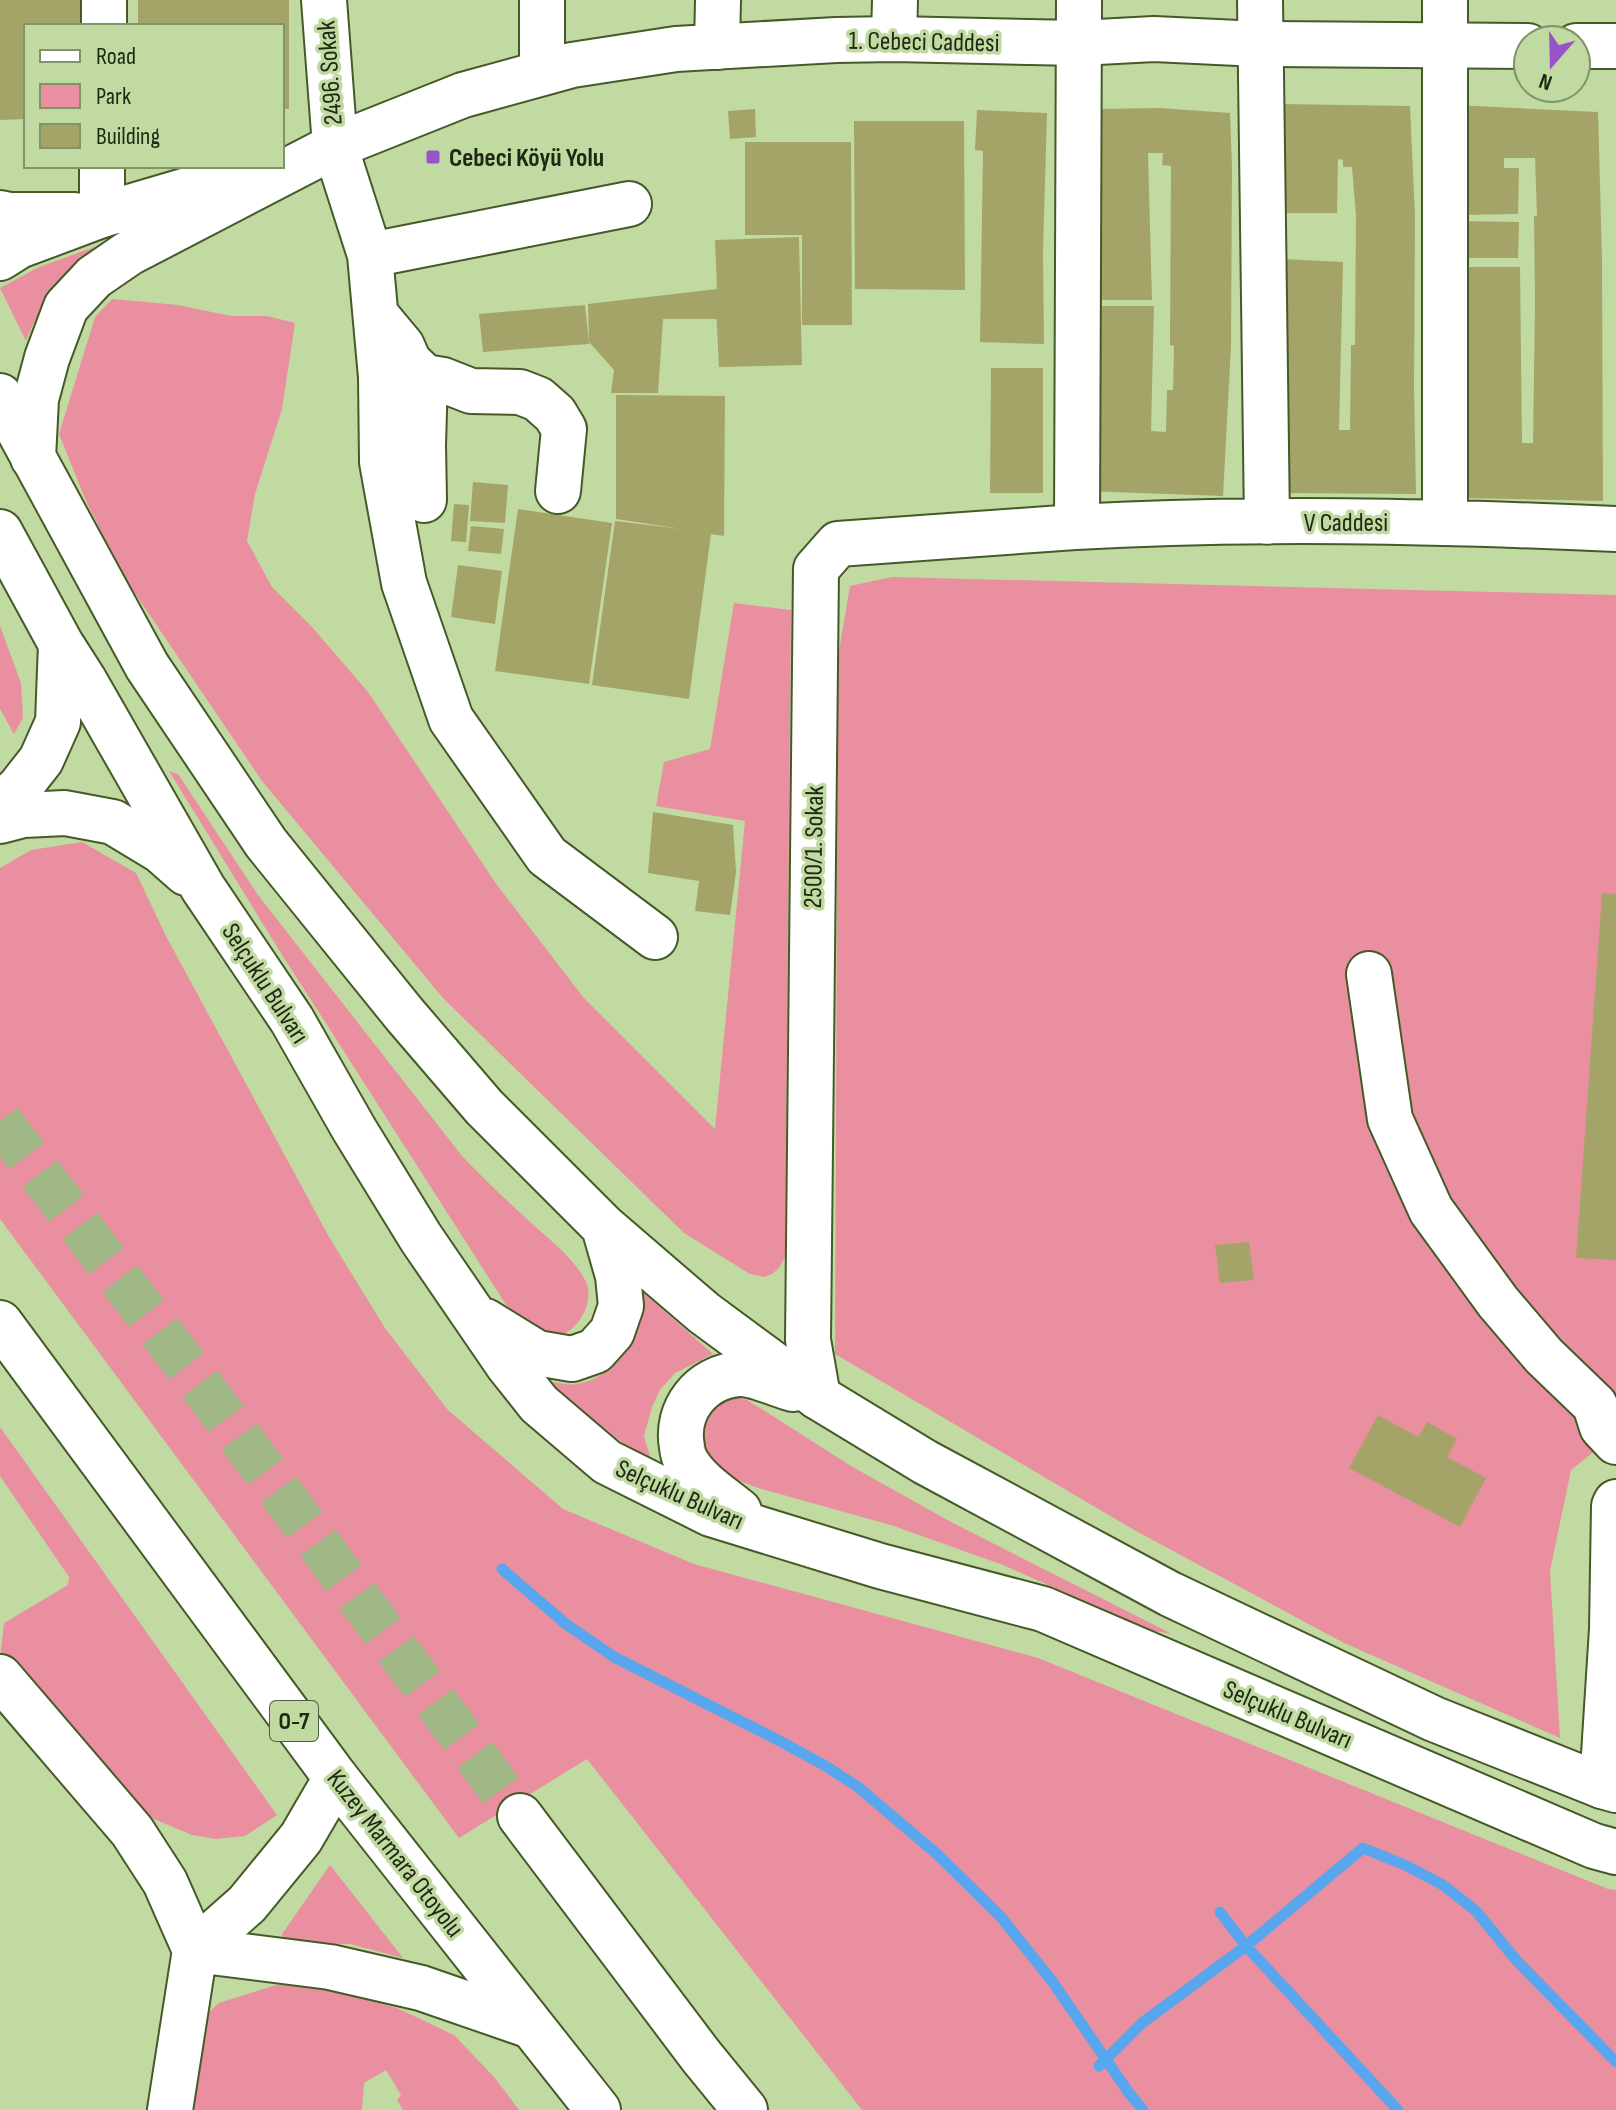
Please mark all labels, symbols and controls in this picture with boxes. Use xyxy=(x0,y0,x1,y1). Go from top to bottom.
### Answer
street label: 2496. Sokak xyxy=(311,20,350,126)
legend xyxy=(24,24,284,168)
north arrow xyxy=(1512,24,1592,104)
street label: 1. Cebeci Caddesi xyxy=(848,26,1000,59)
text: Road xyxy=(96,42,136,71)
text: N xyxy=(1536,67,1556,96)
text: Park xyxy=(96,82,131,111)
text: Building xyxy=(96,122,160,151)
place label: Cebeci Köyü Yolu xyxy=(449,143,604,174)
marker: Cebeci Köyü Yolu xyxy=(424,148,442,166)
street label: V Caddesi xyxy=(1304,508,1388,539)
street label: 2500/1. Sokak xyxy=(798,785,831,909)
street label: Selçuklu Bulvarı xyxy=(215,918,315,1050)
street label: Selçuklu Bulvarı xyxy=(611,1453,748,1537)
street label: Selçuklu Bulvarı xyxy=(1218,1674,1356,1756)
road number: O-7 xyxy=(270,1701,318,1741)
street label: Kuzey Marmara Otoyolu xyxy=(320,1764,470,1944)

